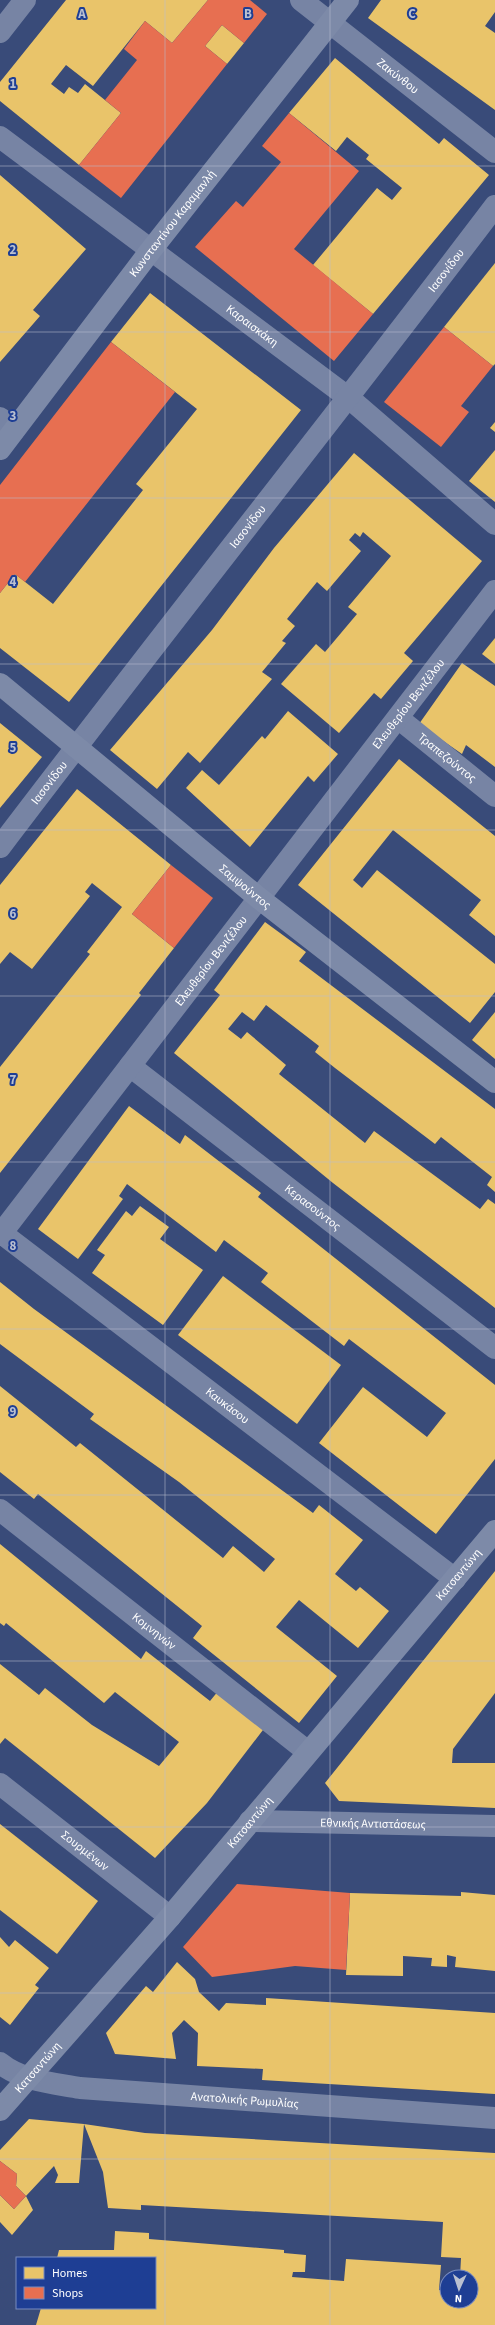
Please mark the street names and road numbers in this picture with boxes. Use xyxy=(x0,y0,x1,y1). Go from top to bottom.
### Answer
street label: Ζακύνθου xyxy=(373,54,422,98)
street label: Κωνσταντίνου Καραμανλή xyxy=(125,166,220,280)
street label: Ιασoνίδου xyxy=(424,245,468,296)
street label: Καραισκάκη xyxy=(223,300,282,351)
street label: Ιασoνίδου xyxy=(225,501,270,552)
street label: Ελευθερίου Βενιζέλου xyxy=(368,655,449,753)
street label: Τραπεζούντος xyxy=(414,729,480,786)
street label: Ιασoνίδου xyxy=(27,757,71,808)
street label: Σαμψούντος xyxy=(215,860,275,913)
street label: Ελευθερίου Βενιζέλου xyxy=(171,912,251,1009)
street label: Κερασούντος xyxy=(281,1180,345,1234)
street label: Καυκάσου xyxy=(202,1383,253,1428)
street label: Κατσαντώνη xyxy=(432,1545,485,1604)
street label: Κομνηνών xyxy=(129,1608,180,1654)
street label: Κατσαντώνη xyxy=(223,1793,277,1852)
street label: Εθνικής Αντιστάσεως xyxy=(320,1814,426,1833)
street label: Σουρμένων xyxy=(57,1826,113,1875)
street label: Κατσαντώνη xyxy=(10,2038,65,2097)
street label: Ανατολικής Ρωμυλίας xyxy=(190,2088,299,2112)

